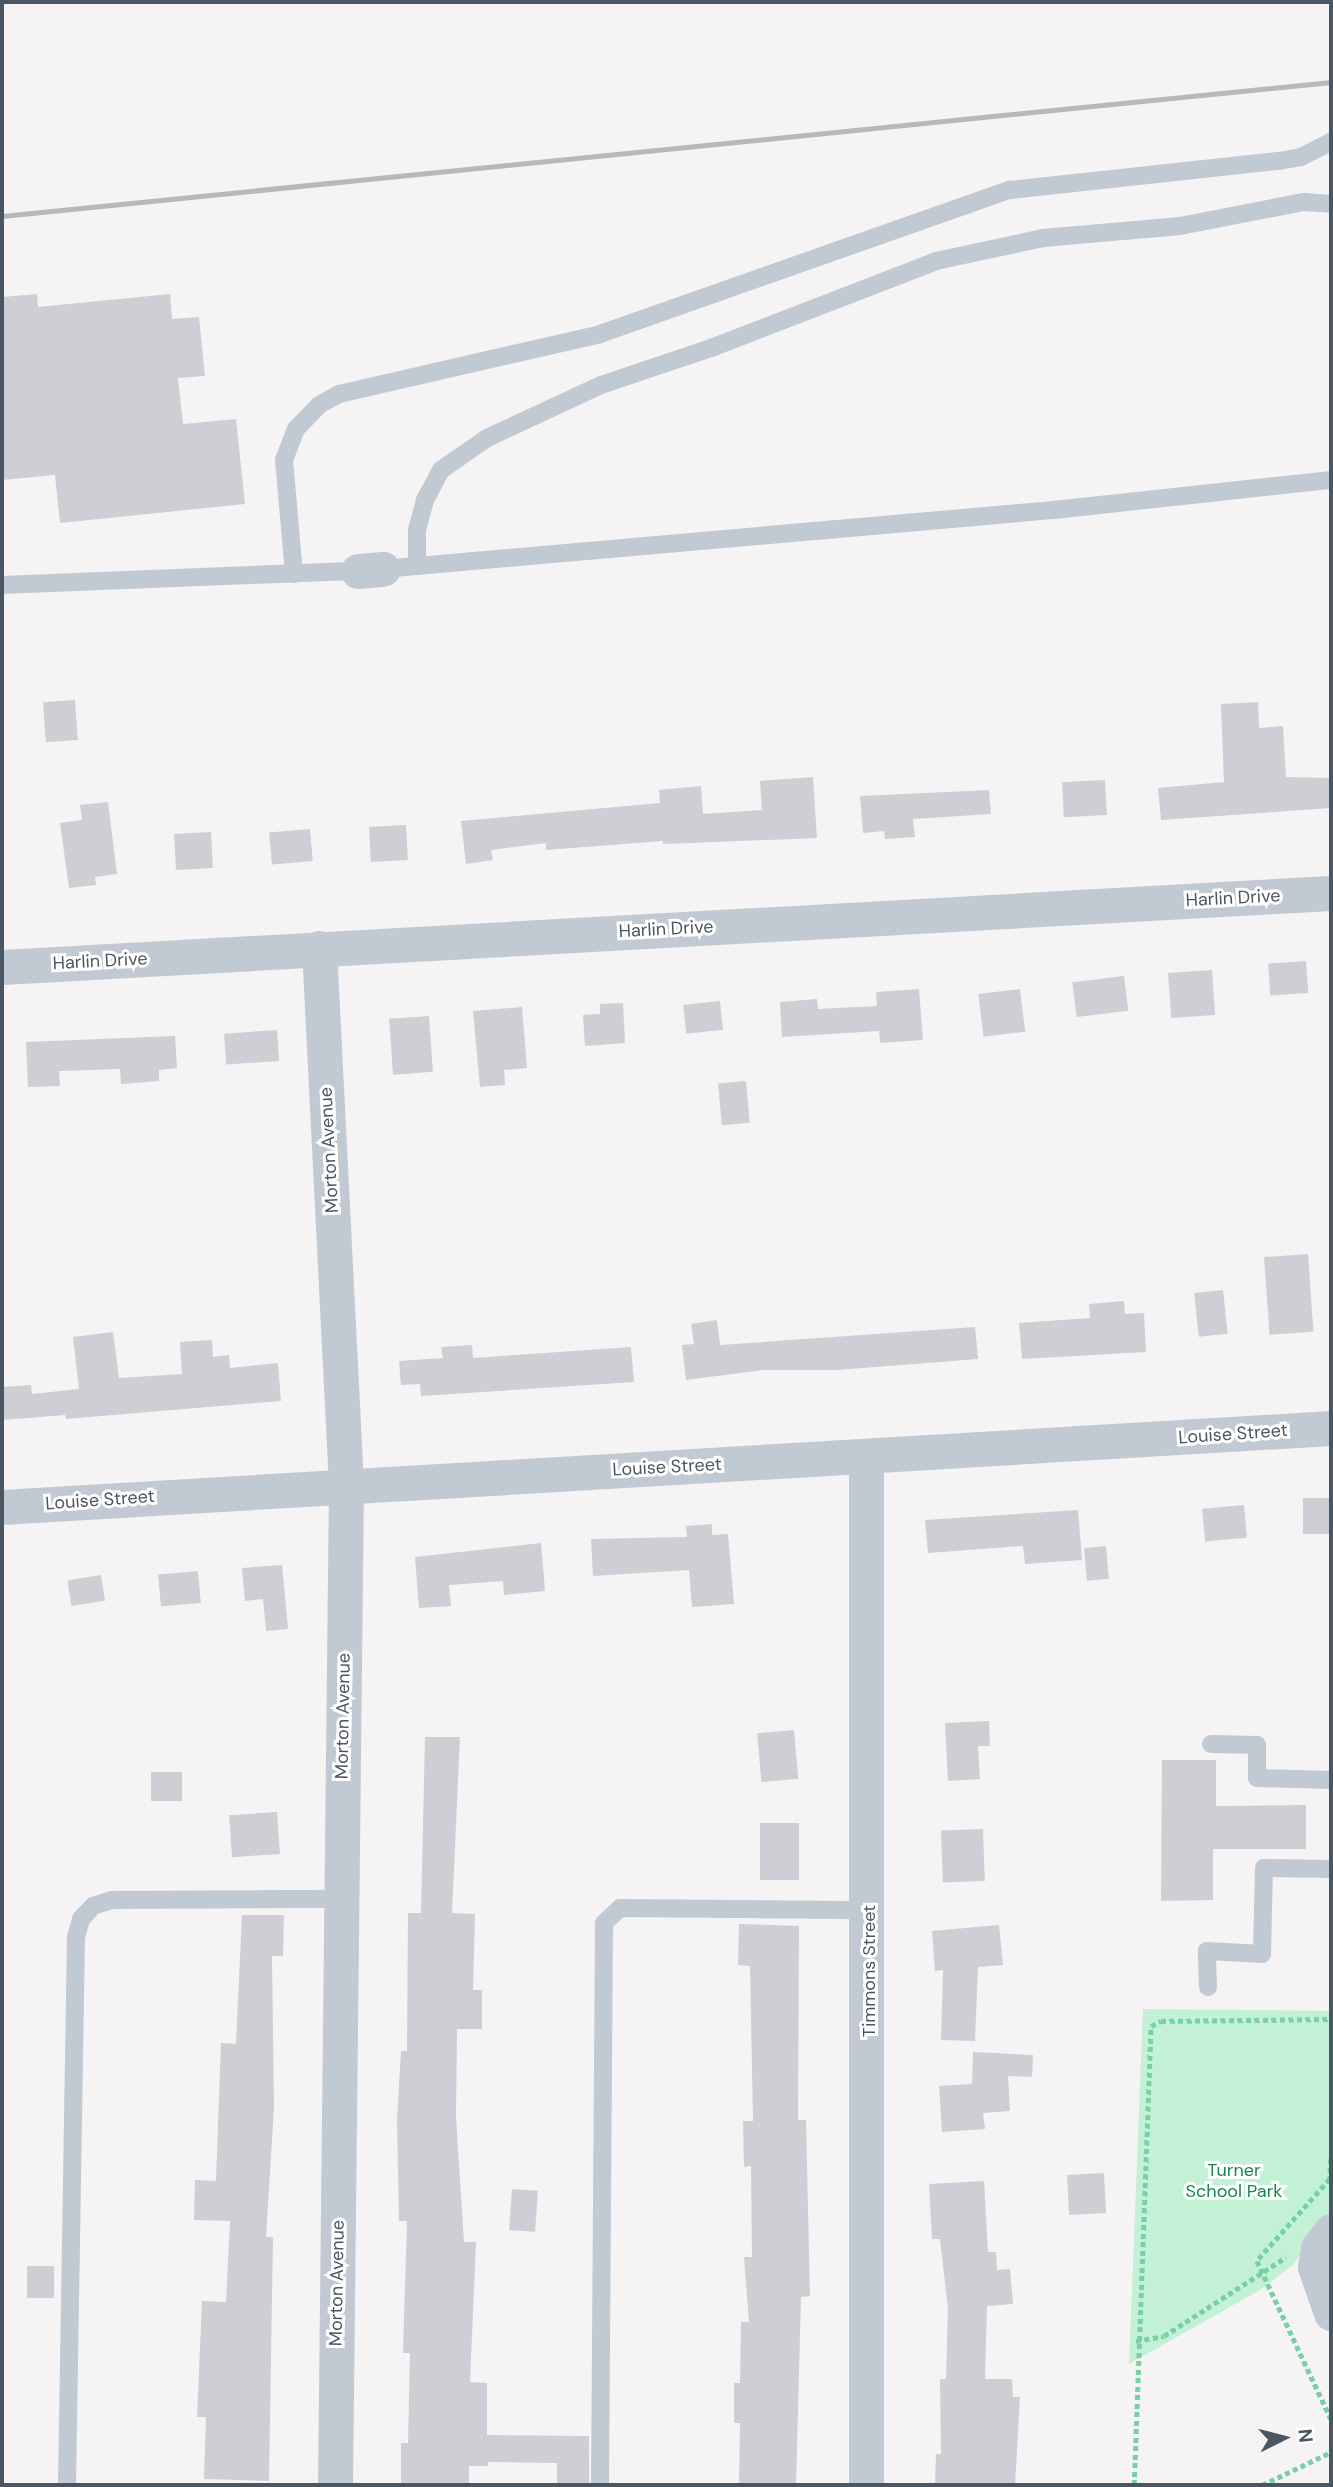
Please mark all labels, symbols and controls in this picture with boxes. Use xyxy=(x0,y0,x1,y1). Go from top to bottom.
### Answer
street label: Harlin Drive xyxy=(1185,885,1281,911)
street label: Harlin Drive xyxy=(618,916,714,942)
street label: Harlin Drive xyxy=(52,948,148,974)
street label: Morton Avenue xyxy=(315,1086,343,1214)
street label: Louise Street xyxy=(1178,1419,1288,1449)
street label: Louise Street xyxy=(612,1453,722,1481)
street label: Louise Street xyxy=(45,1485,155,1515)
street label: Morton Avenue xyxy=(331,1653,355,1779)
street label: Timmons Street xyxy=(858,1905,880,2037)
park label: Turner School Park xyxy=(1186,2160,1282,2202)
street label: Morton Avenue xyxy=(325,2220,349,2346)
north arrow xyxy=(1249,2403,1319,2473)
text: N xyxy=(1292,2428,1319,2444)

